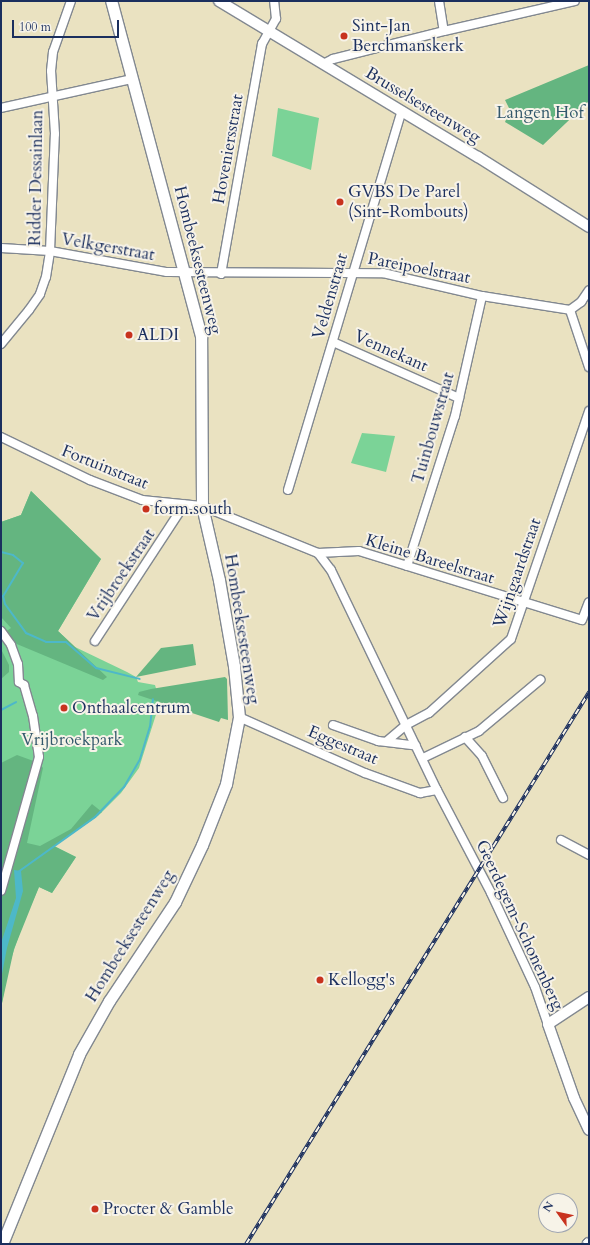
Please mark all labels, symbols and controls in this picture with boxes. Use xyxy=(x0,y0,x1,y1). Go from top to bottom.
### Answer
scale bar xyxy=(14,12,121,38)
place label: Sint-Jan Berchmanskerk xyxy=(352,16,464,56)
text: 100 m xyxy=(19,19,51,35)
marker: Sint-Jan Berchmanskerk xyxy=(339,31,349,41)
street label: Brusselsesteenweg xyxy=(362,63,484,147)
street label: Hoveniersstraat xyxy=(208,93,248,205)
park label: Langen Hof xyxy=(496,103,584,123)
street label: Ridder Dessainlaan xyxy=(25,110,47,246)
place label: GVBS De Parel (Sint-Rombouts) xyxy=(348,182,469,222)
street label: Hombeeksesteenweg xyxy=(170,184,226,336)
marker: GVBS De Parel (Sint-Rombouts) xyxy=(335,197,345,207)
street label: Velkgerstraat xyxy=(60,229,156,265)
street label: Pareipoelstraat xyxy=(366,248,472,288)
street label: Veldenstraat xyxy=(308,251,352,341)
place label: ALDI xyxy=(137,325,179,345)
street label: Vennekant xyxy=(351,326,431,376)
marker: ALDI xyxy=(124,330,134,340)
street label: Tuinbouwstraat xyxy=(407,370,459,486)
street label: Fortuinstraat xyxy=(59,440,151,494)
place label: form.south xyxy=(154,499,232,519)
marker: form.south xyxy=(141,504,151,514)
street label: Wijngaardstraat xyxy=(489,515,545,631)
street label: Vrijbroekstraat xyxy=(83,525,159,625)
street label: Kleine Bareelstraat xyxy=(363,530,497,588)
street label: Hombeeksesteenweg xyxy=(220,552,264,706)
place label: Onthaalcentrum xyxy=(72,698,190,718)
marker: Onthaalcentrum xyxy=(59,703,69,713)
street label: Eggestraat xyxy=(305,721,381,769)
park label: Vrijbroekpark xyxy=(21,730,123,750)
street label: Geerdegem-Schonenberg xyxy=(472,837,568,1013)
street label: Hombeeksesteenweg xyxy=(81,866,179,1006)
place label: Kellogg's xyxy=(328,970,395,990)
marker: Kellogg's xyxy=(315,975,325,985)
north arrow xyxy=(538,1193,578,1233)
place label: Procter & Gamble xyxy=(103,1199,234,1219)
text: N xyxy=(539,1199,557,1215)
marker: Procter & Gamble xyxy=(90,1204,100,1214)

